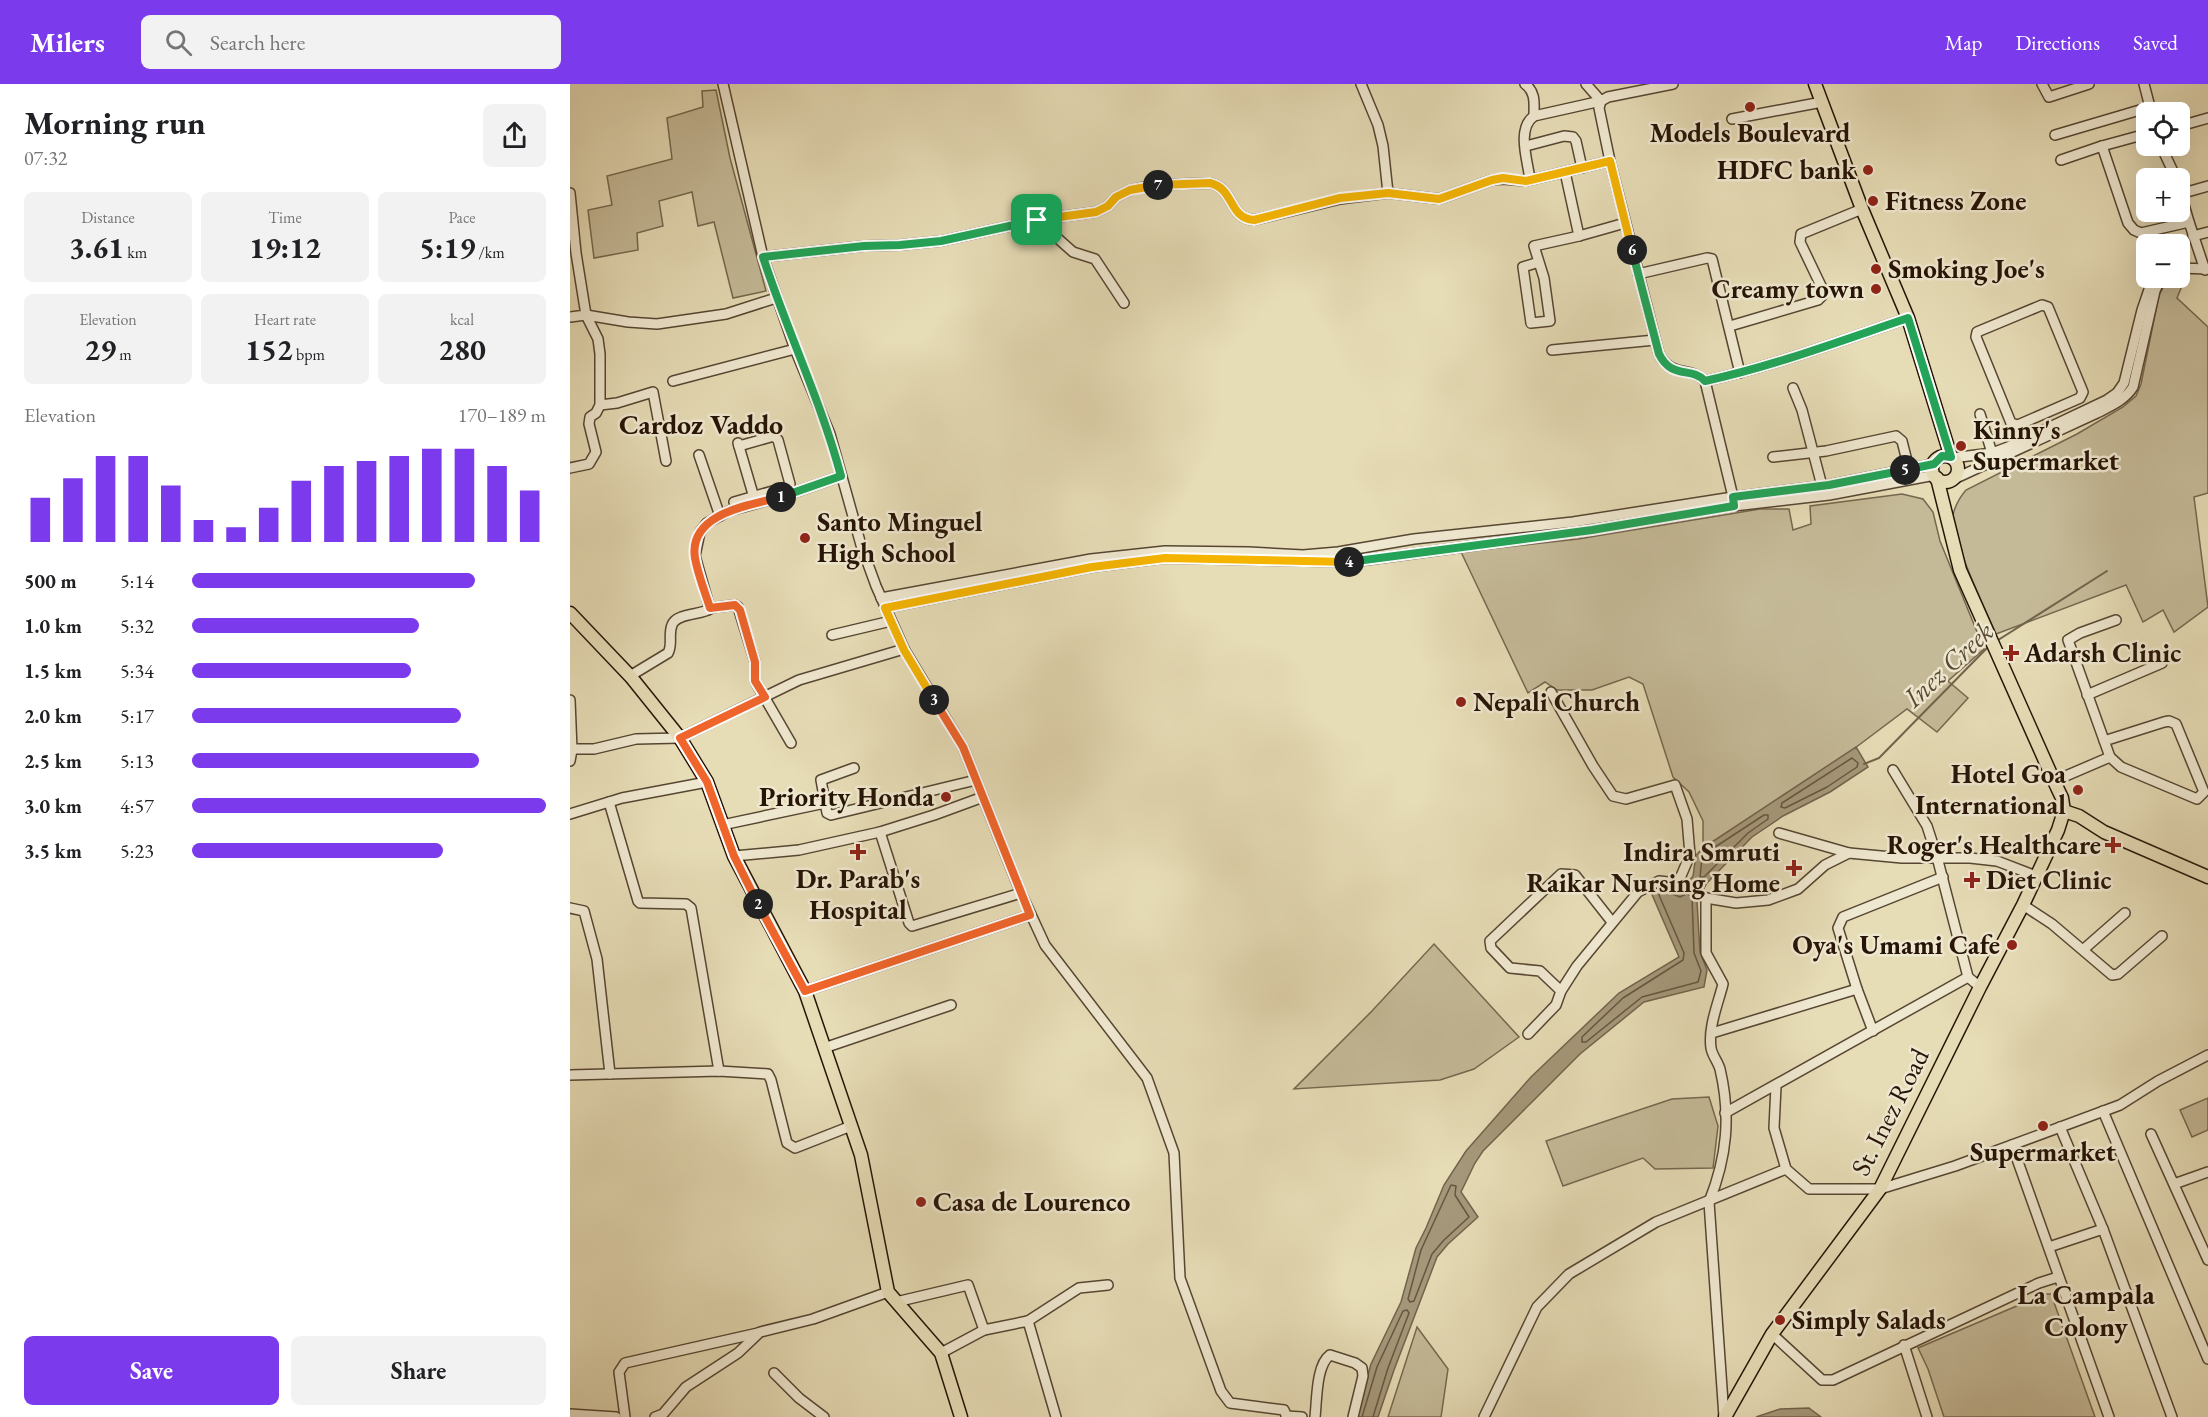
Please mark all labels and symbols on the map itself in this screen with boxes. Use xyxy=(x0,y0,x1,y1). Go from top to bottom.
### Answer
marker: Models Boulevard xyxy=(1743,100,1757,114)
place label: Models Boulevard xyxy=(1650,115,1851,150)
place label: HDFC bank xyxy=(1717,152,1857,187)
marker: HDFC bank xyxy=(1861,163,1875,177)
pin: 7 xyxy=(1143,170,1173,200)
place label: Fitness Zone xyxy=(1885,183,2026,218)
pin xyxy=(1011,194,1062,245)
marker: Fitness Zone xyxy=(1866,194,1880,208)
pin: 6 xyxy=(1617,235,1647,265)
place label: Smoking Joe's xyxy=(1888,251,2045,286)
marker: Smoking Joe's xyxy=(1869,262,1883,276)
place label: Creamy town xyxy=(1712,271,1864,306)
marker: Creamy town xyxy=(1869,282,1883,296)
district label: Cardoz Vaddo xyxy=(619,406,783,442)
place label: Kinny's Supermarket xyxy=(1973,412,2119,478)
marker: Kinny's Supermarket xyxy=(1954,439,1968,453)
pin: 5 xyxy=(1890,455,1920,485)
pin: 1 xyxy=(766,482,796,512)
place label: Santo Minguel High School xyxy=(817,504,983,570)
marker: Santo Minguel High School xyxy=(798,531,812,545)
pin: 4 xyxy=(1334,547,1364,577)
water label: Inez Creek xyxy=(1894,613,2001,716)
place label: Adarsh Clinic xyxy=(2023,635,2181,670)
marker: Adarsh Clinic xyxy=(2002,644,2020,662)
place label: Nepali Church xyxy=(1473,684,1640,719)
pin: 3 xyxy=(919,685,949,715)
marker: Nepali Church xyxy=(1454,695,1468,709)
place label: Hotel Goa International xyxy=(1915,756,2066,822)
place label: Priority Honda xyxy=(759,779,934,814)
marker: Hotel Goa International xyxy=(2071,783,2085,797)
marker: Priority Honda xyxy=(939,790,953,804)
place label: Roger's Healthcare xyxy=(1887,827,2101,862)
place label: Indira Smruti Raikar Nursing Home xyxy=(1527,834,1780,900)
marker: Roger's Healthcare xyxy=(2106,838,2120,852)
marker: Dr. Parab's Hospital xyxy=(849,843,867,861)
marker: Indira Smruti Raikar Nursing Home xyxy=(1785,859,1803,877)
place label: Dr. Parab's Hospital xyxy=(796,861,920,927)
place label: Diet Clinic xyxy=(1986,862,2112,897)
marker: Diet Clinic xyxy=(1963,871,1981,889)
pin: 2 xyxy=(743,889,773,919)
place label: Oya's Umami Cafe xyxy=(1792,927,2000,962)
marker: Oya's Umami Cafe xyxy=(2005,938,2019,952)
street label: St. Inez Road xyxy=(1842,1042,1937,1182)
marker: Supermarket xyxy=(2036,1119,2050,1133)
place label: Supermarket xyxy=(1970,1134,2116,1169)
place label: Casa de Lourenco xyxy=(933,1184,1130,1219)
marker: Casa de Lourenco xyxy=(914,1195,928,1209)
district label: La Campala Colony xyxy=(2017,1276,2155,1344)
place label: Simply Salads xyxy=(1792,1302,1946,1337)
marker: Simply Salads xyxy=(1773,1313,1787,1327)

